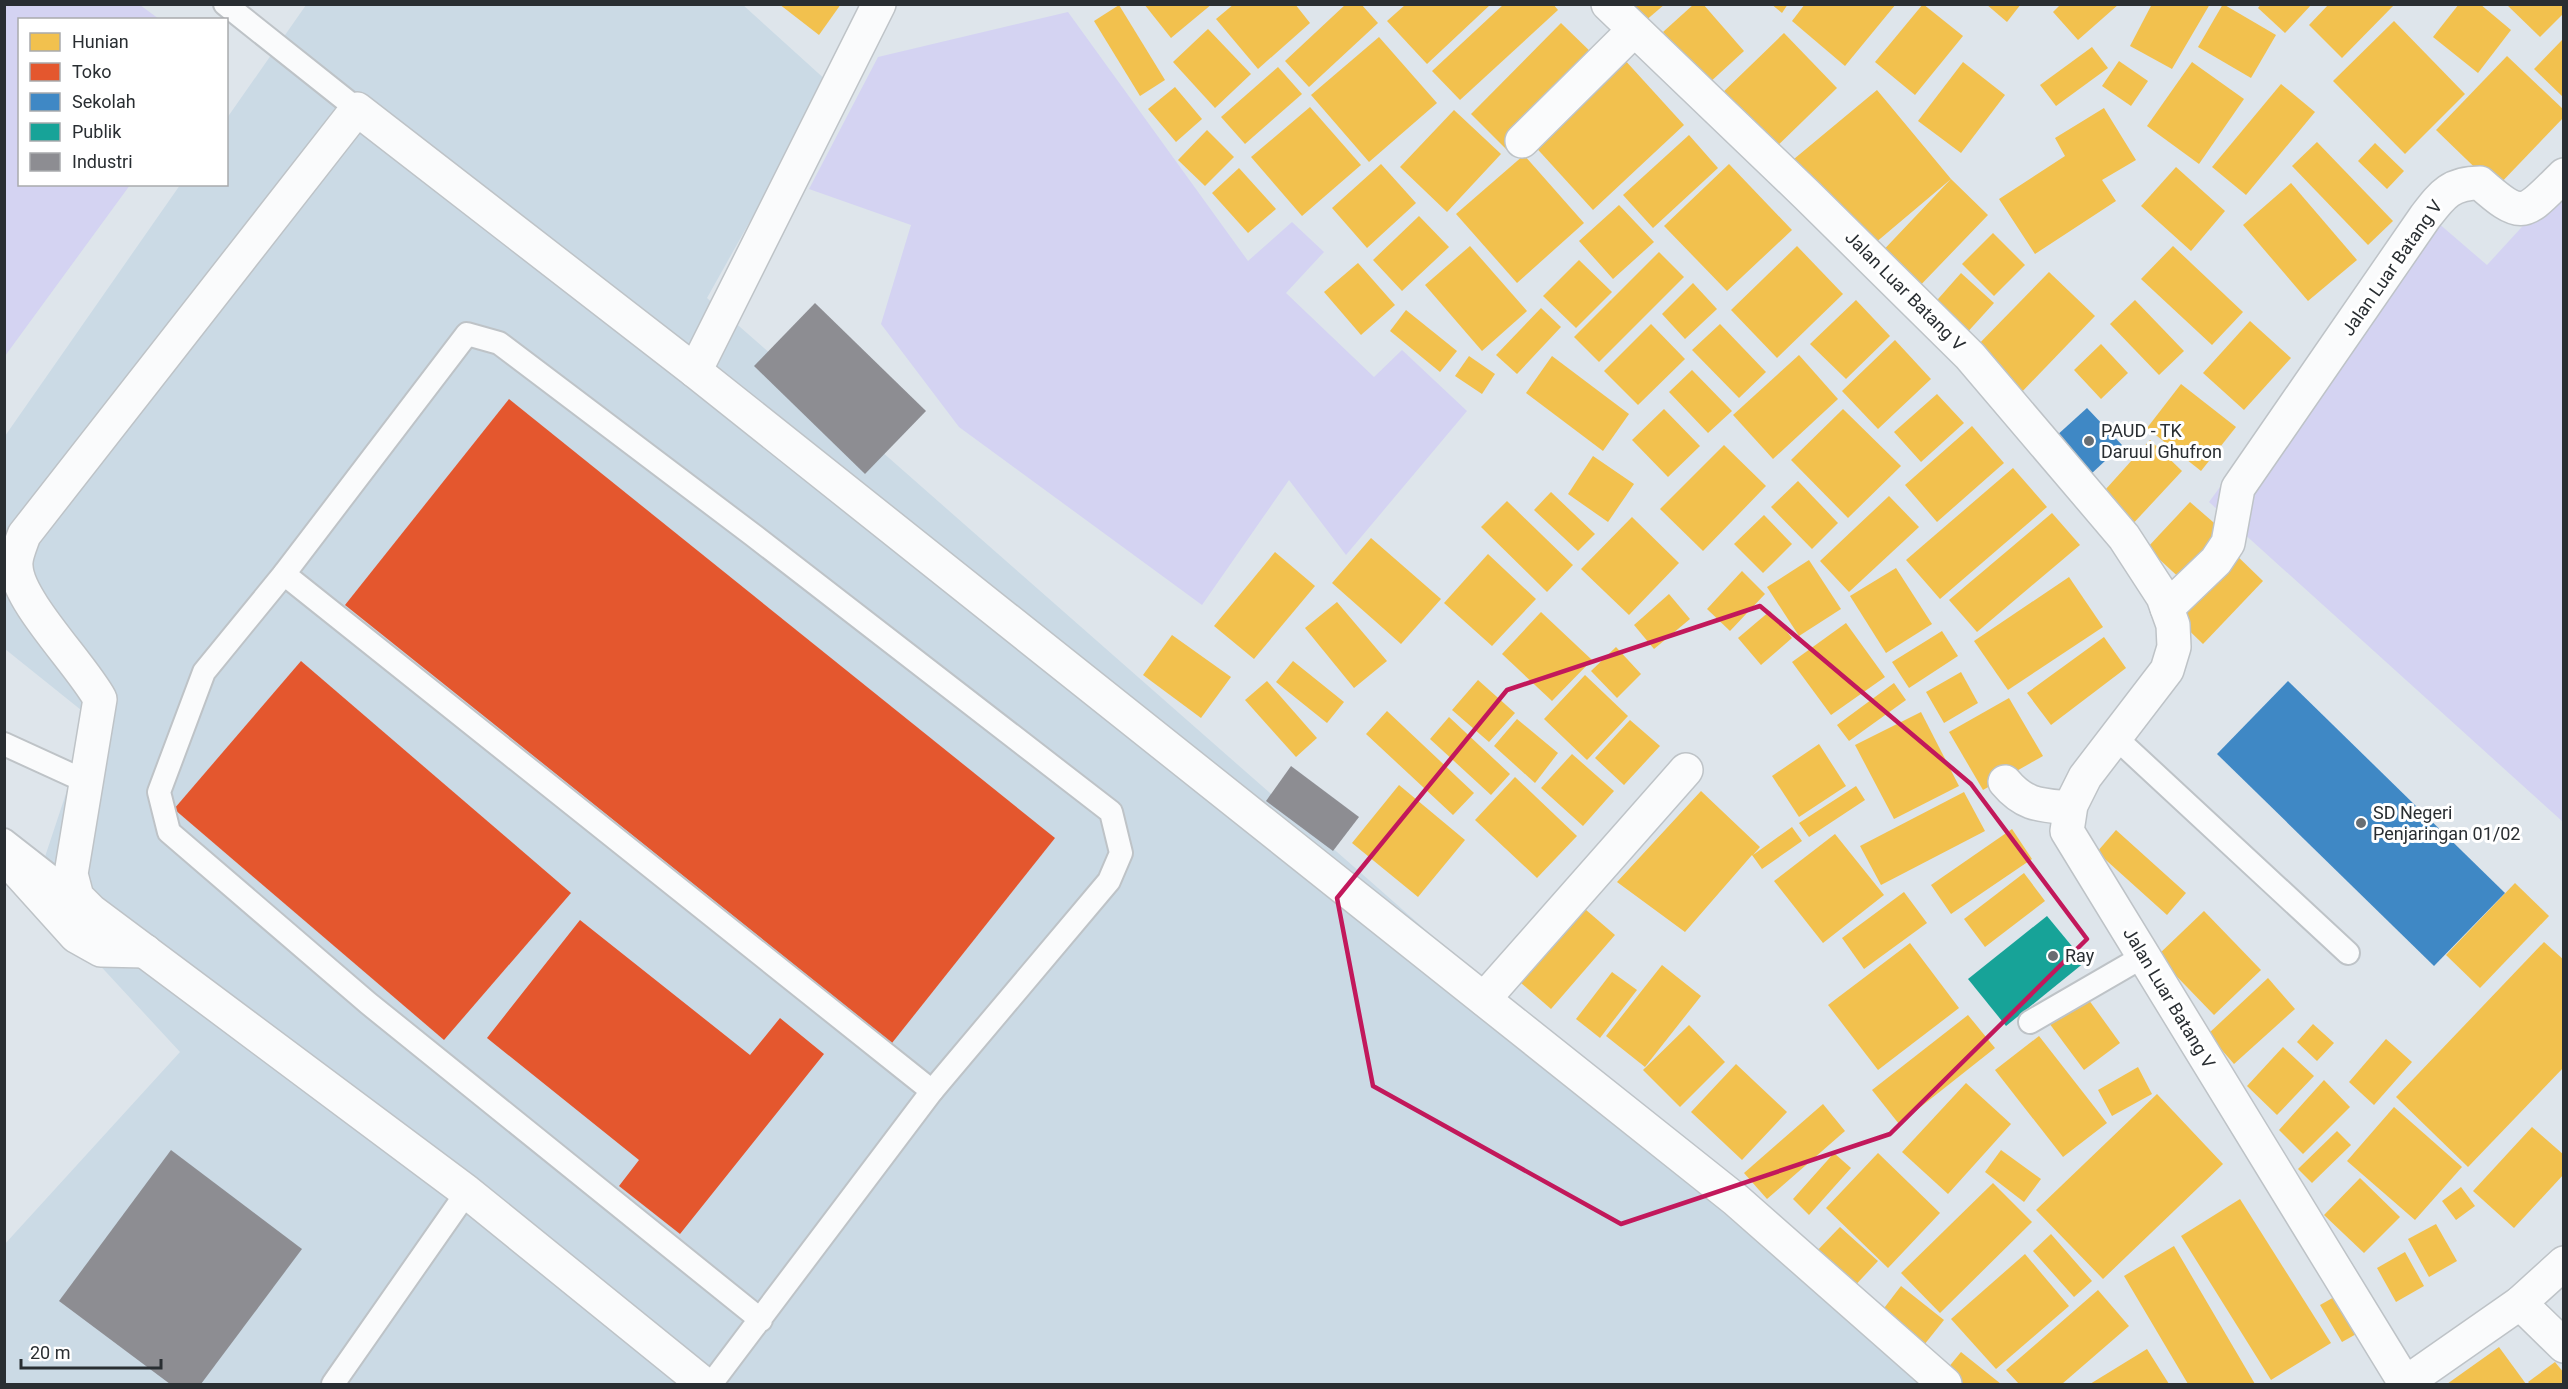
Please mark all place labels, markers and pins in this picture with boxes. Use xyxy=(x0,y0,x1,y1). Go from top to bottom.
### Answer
place label: PAUD - TK Daruul Ghufron xyxy=(2101,420,2222,462)
marker: PAUD - TK Daruul Ghufron xyxy=(2082,434,2096,448)
place label: SD Negeri Penjaringan 01/02 xyxy=(2373,802,2520,844)
marker: SD Negeri Penjaringan 01/02 xyxy=(2354,816,2368,830)
place label: Ray xyxy=(2065,945,2095,966)
marker: Ray xyxy=(2046,949,2060,963)

